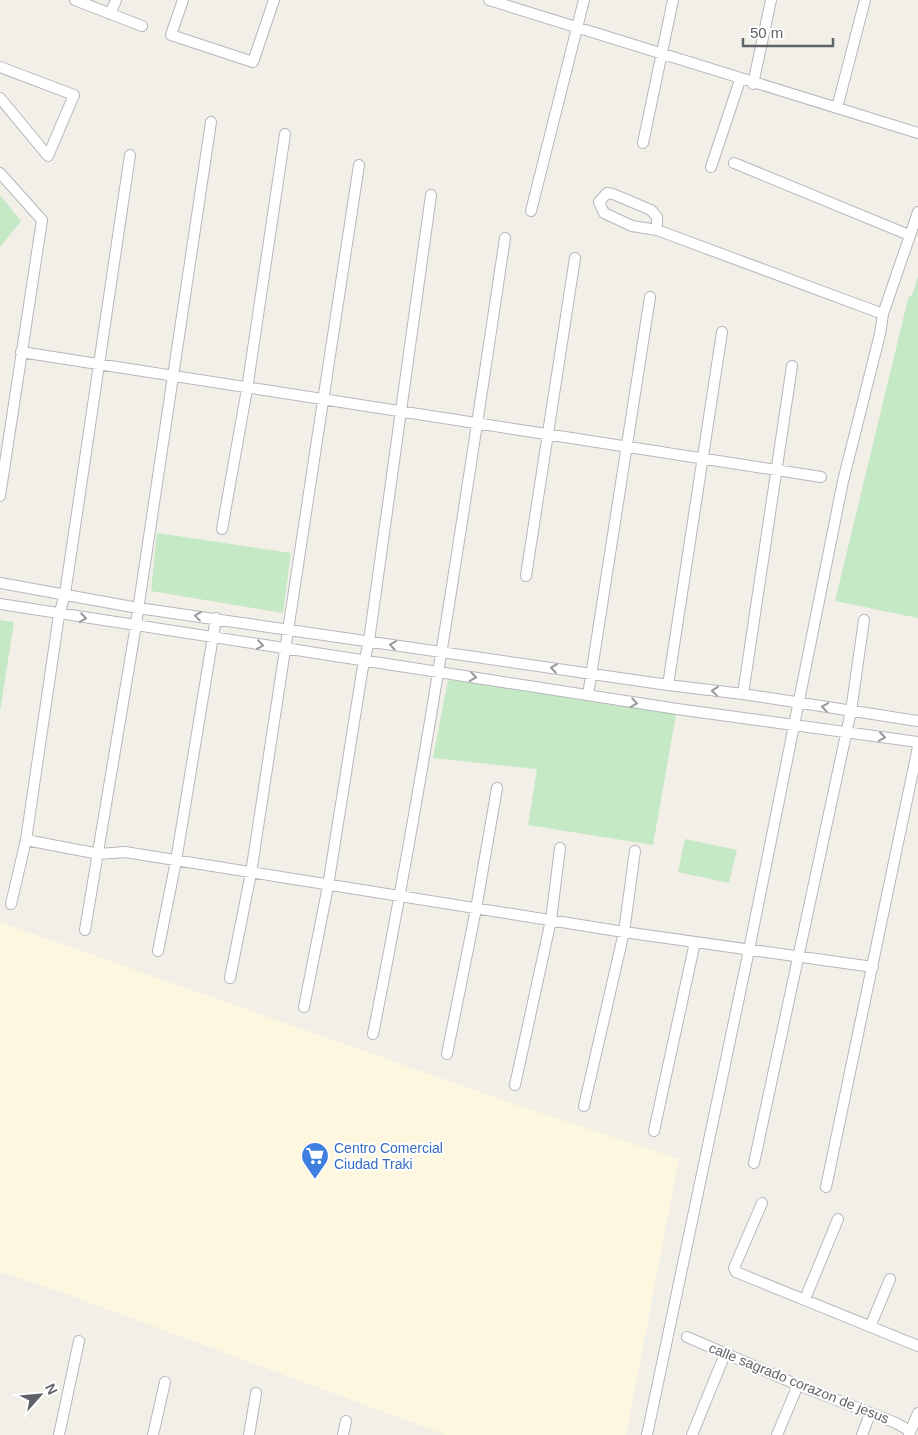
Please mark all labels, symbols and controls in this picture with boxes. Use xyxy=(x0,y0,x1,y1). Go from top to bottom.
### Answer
scale bar xyxy=(743,15,833,47)
text: 50 m xyxy=(750,24,783,41)
one-way arrow xyxy=(194,611,202,622)
one-way arrow xyxy=(79,612,87,623)
one-way arrow xyxy=(256,640,265,650)
one-way arrow xyxy=(389,641,398,651)
one-way arrow xyxy=(550,663,558,674)
one-way arrow xyxy=(469,671,477,681)
one-way arrow xyxy=(711,686,719,697)
one-way arrow xyxy=(629,697,638,707)
one-way arrow xyxy=(820,702,829,712)
one-way arrow xyxy=(878,731,886,742)
place label: Centro Comercial Ciudad Traki xyxy=(334,1140,443,1172)
supermarket icon: Centro Comercial Ciudad Traki xyxy=(300,1141,330,1180)
street label: calle sagrado corazon de jesus xyxy=(707,1339,891,1427)
north arrow xyxy=(15,1370,65,1420)
text: N xyxy=(42,1381,61,1397)

